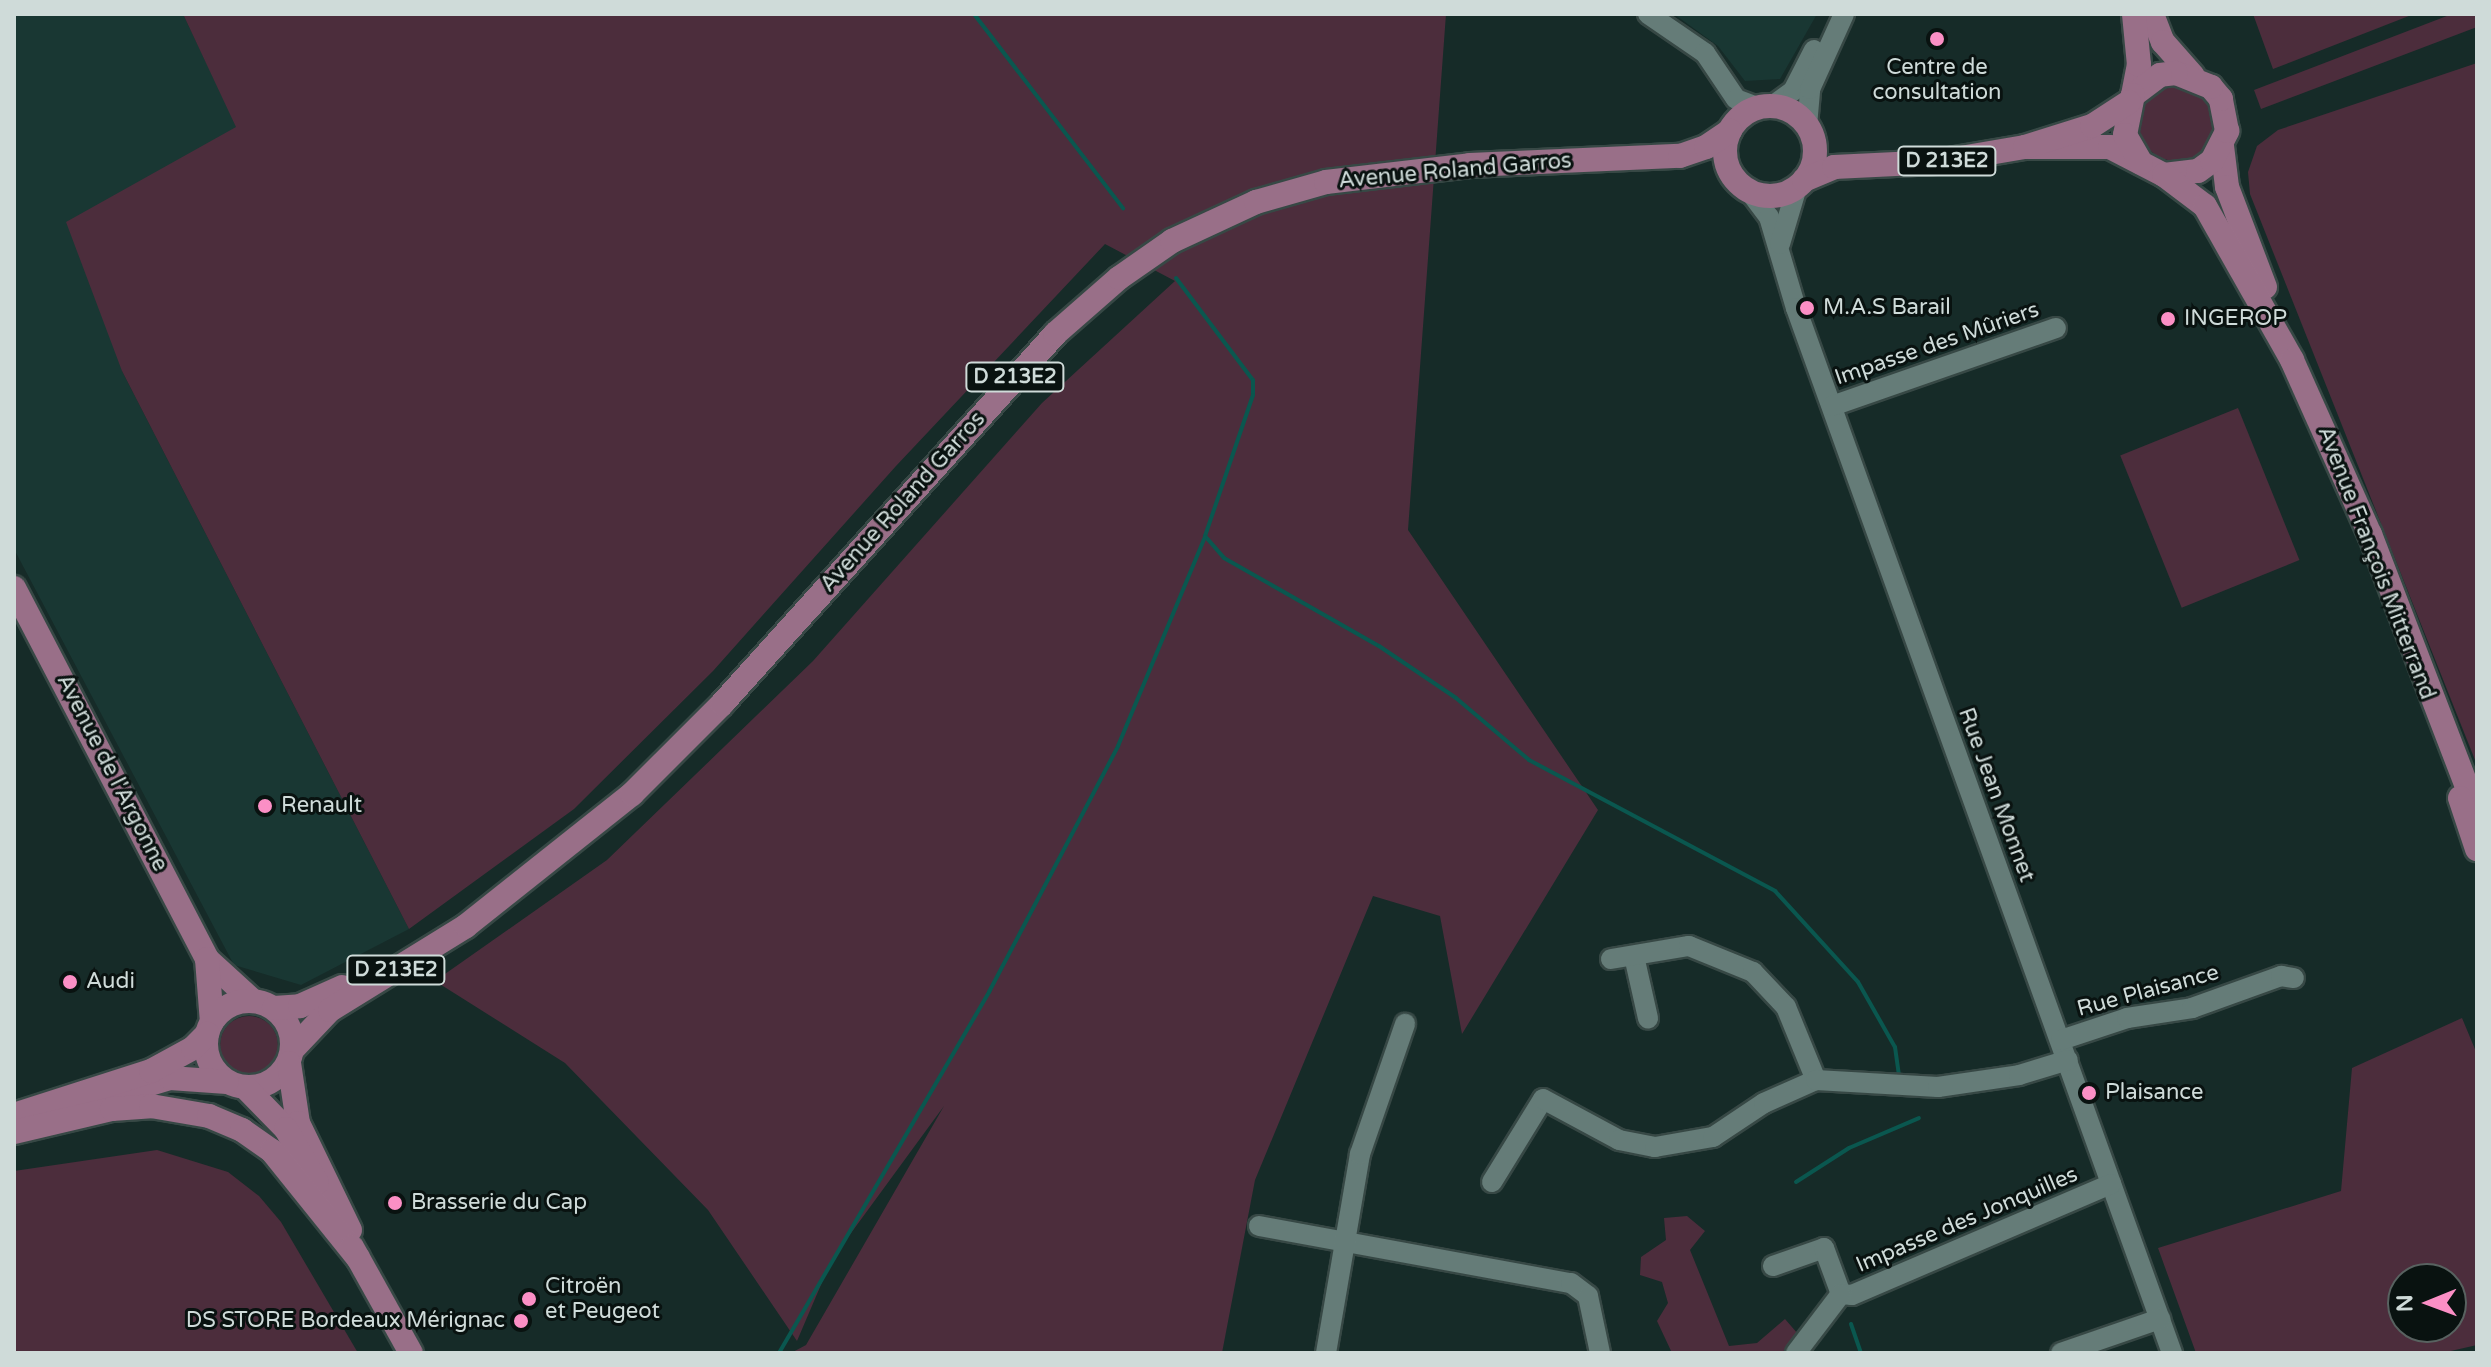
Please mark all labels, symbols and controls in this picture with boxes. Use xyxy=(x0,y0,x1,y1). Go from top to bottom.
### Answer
marker: Centre de consultation xyxy=(1926,28,1948,50)
place label: Centre de consultation xyxy=(1872,54,2002,106)
road number: D 213E2 xyxy=(1897,145,1997,177)
street label: Avenue Roland Garros xyxy=(1337,148,1573,194)
place label: M.A.S Barail xyxy=(1823,295,1951,321)
street label: Impasse des Mûriers xyxy=(1831,297,2043,391)
marker: M.A.S Barail xyxy=(1798,299,1816,317)
place label: INGEROP xyxy=(2184,306,2287,332)
marker: INGEROP xyxy=(2159,310,2177,328)
road number: D 213E2 xyxy=(965,361,1065,393)
street label: Avenue Roland Garros xyxy=(815,406,991,598)
street label: Avenue François Mitterrand xyxy=(2312,423,2440,703)
street label: Avenue de l'Argonne xyxy=(51,670,173,876)
street label: Rue Jean Monnet xyxy=(1952,704,2040,886)
place label: Renault xyxy=(281,793,362,819)
marker: Renault xyxy=(256,797,274,815)
road number: D 213E2 xyxy=(346,954,446,986)
street label: Rue Plaisance xyxy=(2074,959,2222,1023)
place label: Audi xyxy=(86,969,135,995)
marker: Audi xyxy=(61,973,79,991)
place label: Plaisance xyxy=(2105,1080,2203,1106)
marker: Plaisance xyxy=(2080,1084,2098,1102)
street label: Impasse des Jonquilles xyxy=(1852,1161,2082,1279)
place label: Brasserie du Cap xyxy=(411,1190,587,1216)
marker: Brasserie du Cap xyxy=(386,1194,404,1212)
north arrow xyxy=(2387,1263,2467,1343)
place label: Citroën et Peugeot xyxy=(545,1273,660,1324)
marker: Citroën et Peugeot xyxy=(520,1290,538,1308)
text: N xyxy=(2392,1294,2418,1312)
place label: DS STORE Bordeaux Mérignac xyxy=(186,1308,505,1334)
marker: DS STORE Bordeaux Mérignac xyxy=(512,1312,530,1330)

